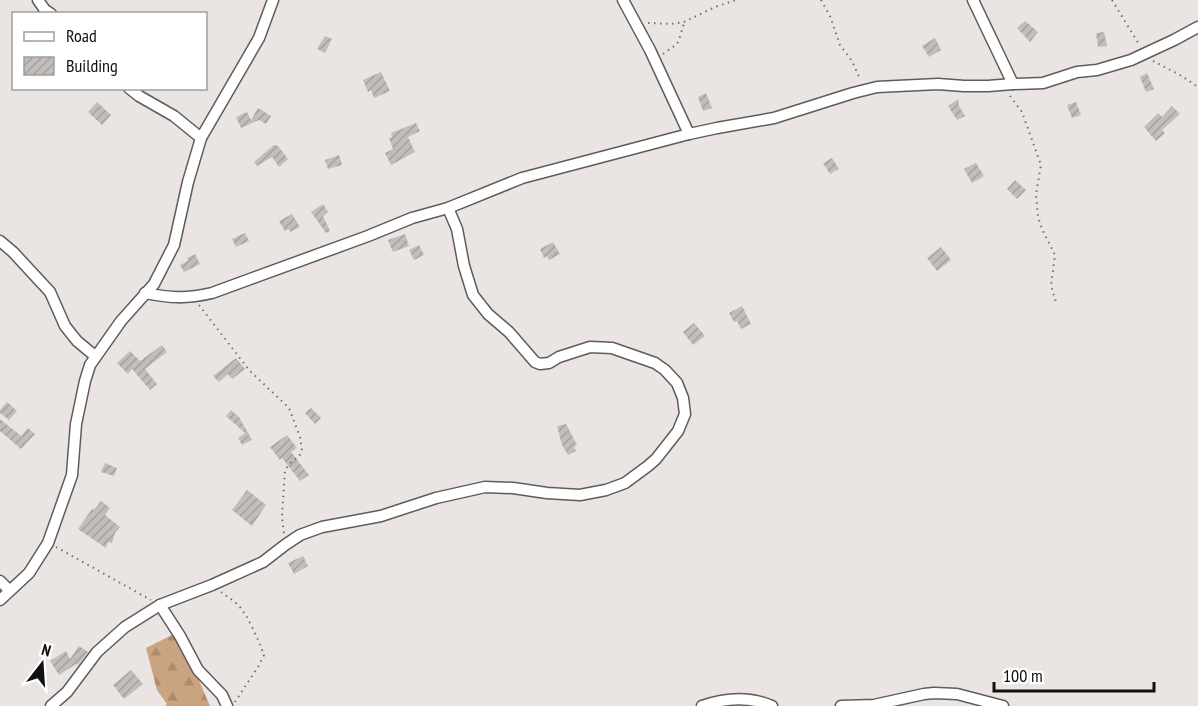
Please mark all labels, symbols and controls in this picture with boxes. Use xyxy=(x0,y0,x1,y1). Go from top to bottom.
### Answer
legend xyxy=(12,12,207,90)
text: Road xyxy=(66,24,97,47)
text: Building xyxy=(66,54,118,77)
north arrow xyxy=(12,634,72,694)
text: N xyxy=(39,639,53,660)
scale bar xyxy=(994,655,1154,693)
text: 100 m xyxy=(1003,664,1043,687)

